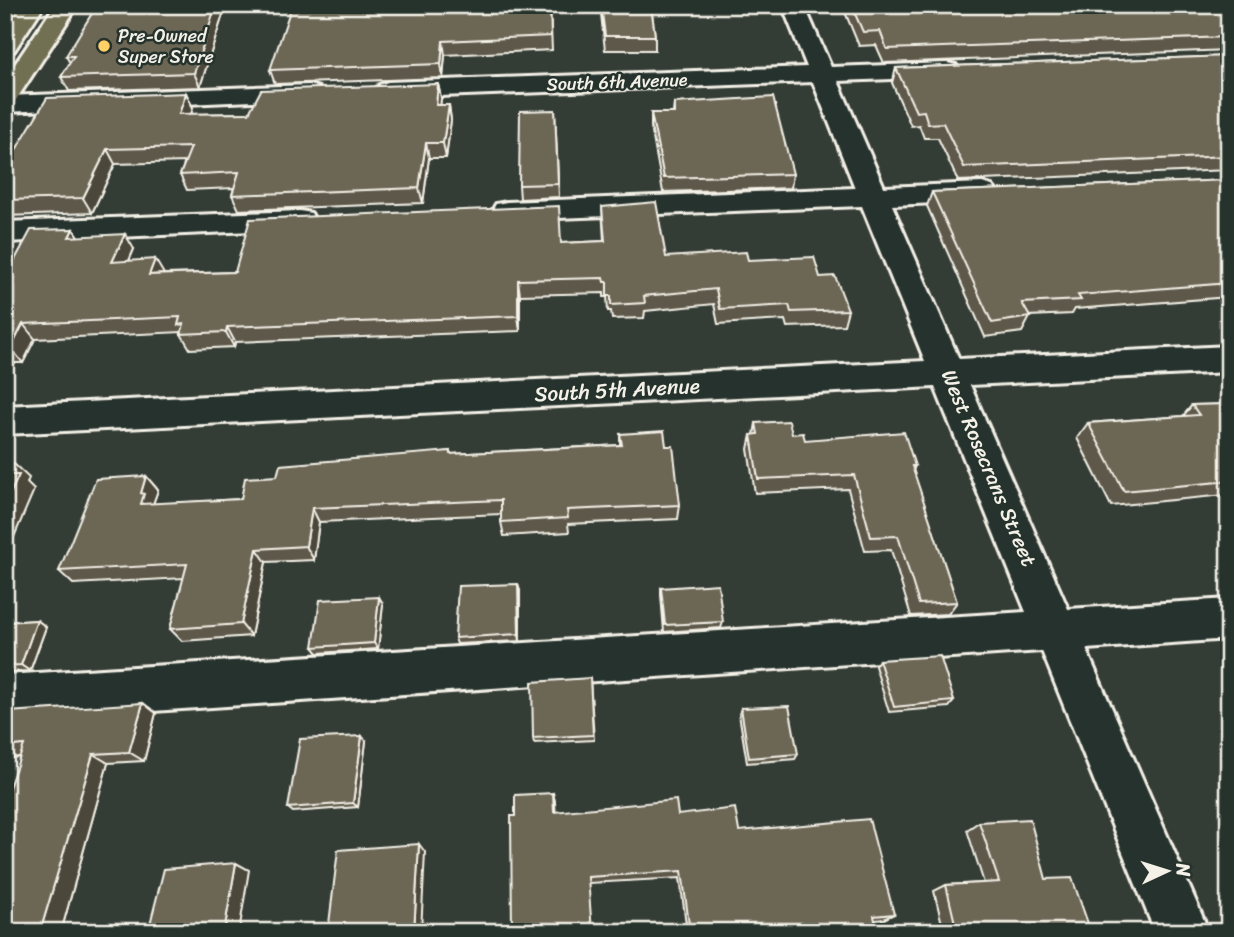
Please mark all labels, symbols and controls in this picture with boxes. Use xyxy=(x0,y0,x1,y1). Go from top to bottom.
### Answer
place label: Pre-Owned Super Store xyxy=(118,20,214,73)
marker: Pre-Owned Super Store xyxy=(96,38,112,54)
street label: South 6th Avenue xyxy=(546,64,688,100)
street label: West Rosecrans Street xyxy=(930,363,1048,573)
street label: South 5th Avenue xyxy=(533,367,701,413)
north arrow xyxy=(1132,836,1202,906)
text: N xyxy=(1166,861,1200,878)

